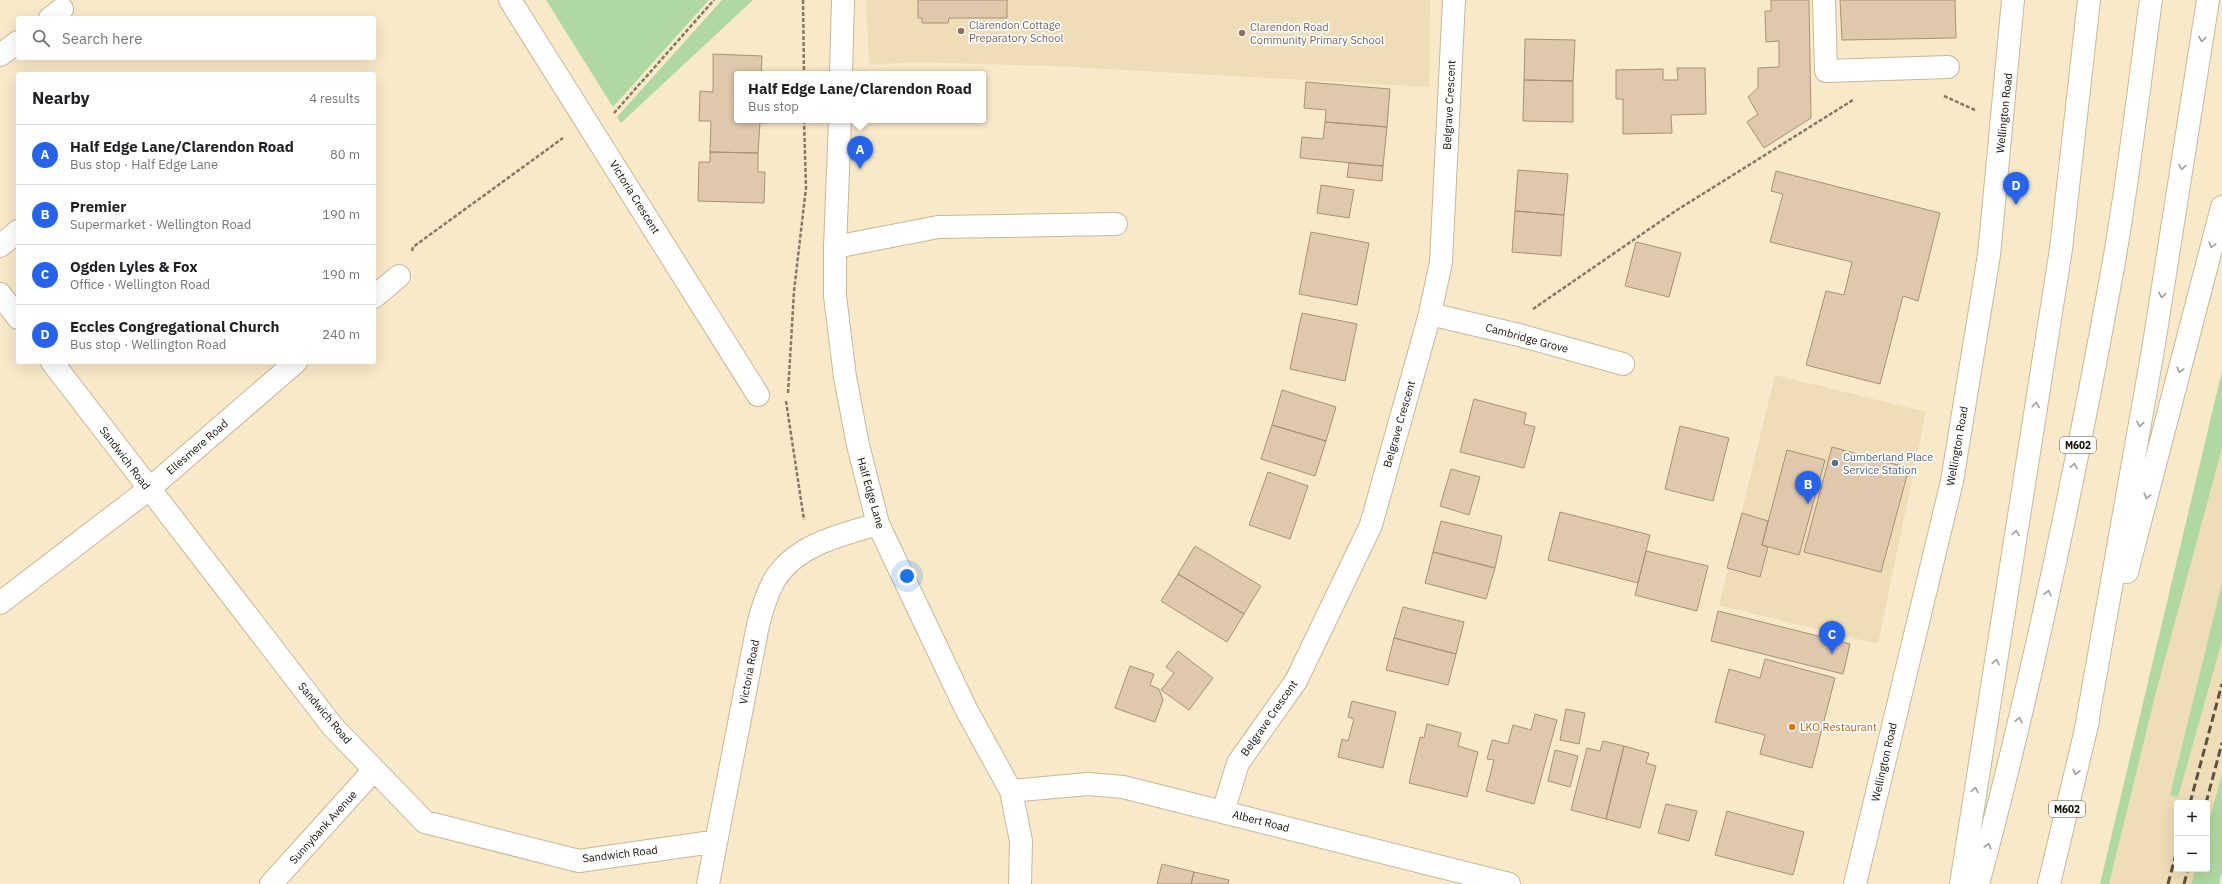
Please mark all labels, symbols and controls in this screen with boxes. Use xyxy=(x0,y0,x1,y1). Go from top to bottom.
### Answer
search box xyxy=(16,16,376,60)
place label: Clarendon Cottage Preparatory School xyxy=(969,18,1063,45)
place label: Clarendon Road Community Primary School xyxy=(1250,20,1384,47)
marker: Clarendon Cottage Preparatory School xyxy=(956,26,966,36)
icon: search xyxy=(30,27,52,49)
marker: Clarendon Road Community Primary School xyxy=(1237,28,1247,38)
text: Search here xyxy=(62,29,142,48)
one-way arrow xyxy=(2198,35,2207,42)
street label: Belgrave Crescent xyxy=(1440,60,1458,150)
popup xyxy=(734,71,986,123)
street label: Wellington Road xyxy=(1993,72,2015,154)
text: Half Edge Lane/Clarendon Road xyxy=(748,79,972,98)
text: Nearby xyxy=(32,87,90,109)
text: 4 results xyxy=(309,90,360,107)
text: Bus stop xyxy=(748,98,799,115)
pin: A xyxy=(847,136,873,169)
text: Half Edge Lane/Clarendon Road xyxy=(70,137,294,156)
text: A xyxy=(41,146,49,163)
text: 80 m xyxy=(330,146,360,163)
text: Bus stop · Half Edge Lane xyxy=(70,156,218,173)
street label: Victoria Crescent xyxy=(607,158,663,236)
one-way arrow xyxy=(2178,164,2187,170)
pin: D xyxy=(2003,172,2029,205)
text: Premier xyxy=(70,197,126,216)
text: B xyxy=(41,206,49,223)
text: 190 m xyxy=(322,206,360,223)
text: Supermarket · Wellington Road xyxy=(70,216,251,233)
one-way arrow xyxy=(2208,241,2217,248)
text: Ogden Lyles & Fox xyxy=(70,257,198,276)
text: C xyxy=(41,266,49,283)
text: 190 m xyxy=(322,266,360,283)
text: Office · Wellington Road xyxy=(70,276,210,293)
one-way arrow xyxy=(2158,292,2167,298)
text: Eccles Congregational Church xyxy=(70,317,279,336)
street label: Cambridge Grove xyxy=(1484,320,1570,356)
text: D xyxy=(40,326,50,343)
text: 240 m xyxy=(322,326,360,343)
text: Bus stop · Wellington Road xyxy=(70,336,226,353)
one-way arrow xyxy=(2176,367,2184,374)
street label: Belgrave Crescent xyxy=(1380,379,1418,469)
one-way arrow xyxy=(2031,402,2040,408)
street label: Wellington Road xyxy=(1943,405,1971,487)
street label: Ellesmere Road xyxy=(163,416,231,478)
one-way arrow xyxy=(2137,420,2145,427)
street label: Sandwich Road xyxy=(97,424,153,492)
road number: M602 xyxy=(2060,437,2096,453)
place label: Cumberland Place Service Station xyxy=(1843,450,1933,477)
street label: Half Edge Lane xyxy=(854,456,888,530)
marker: Cumberland Place Service Station xyxy=(1830,458,1840,468)
one-way arrow xyxy=(2069,463,2078,469)
pin: B xyxy=(1795,471,1821,504)
one-way arrow xyxy=(2143,492,2152,499)
one-way arrow xyxy=(2011,530,2020,536)
your location xyxy=(897,566,917,586)
one-way arrow xyxy=(2043,590,2051,596)
pin: C xyxy=(1819,621,1845,654)
street label: Victoria Road xyxy=(736,639,762,705)
one-way arrow xyxy=(1991,659,2000,665)
street label: Belgrave Crescent xyxy=(1238,677,1301,759)
street label: Sandwich Road xyxy=(295,679,355,747)
one-way arrow xyxy=(2014,717,2022,723)
place label: LKO Restaurant xyxy=(1800,720,1877,734)
street label: Wellington Road xyxy=(1868,721,1900,803)
marker: LKO Restaurant xyxy=(1787,722,1797,732)
one-way arrow xyxy=(2072,768,2081,775)
street label: Sunnybank Avenue xyxy=(286,787,360,867)
one-way arrow xyxy=(1971,787,1979,793)
map controls xyxy=(2174,800,2210,872)
button: + xyxy=(2174,800,2210,836)
road number: M602 xyxy=(2049,801,2085,817)
street label: Albert Road xyxy=(1231,807,1291,835)
button: − xyxy=(2174,836,2210,872)
street label: Sandwich Road xyxy=(582,842,658,866)
one-way arrow xyxy=(1984,843,1992,850)

